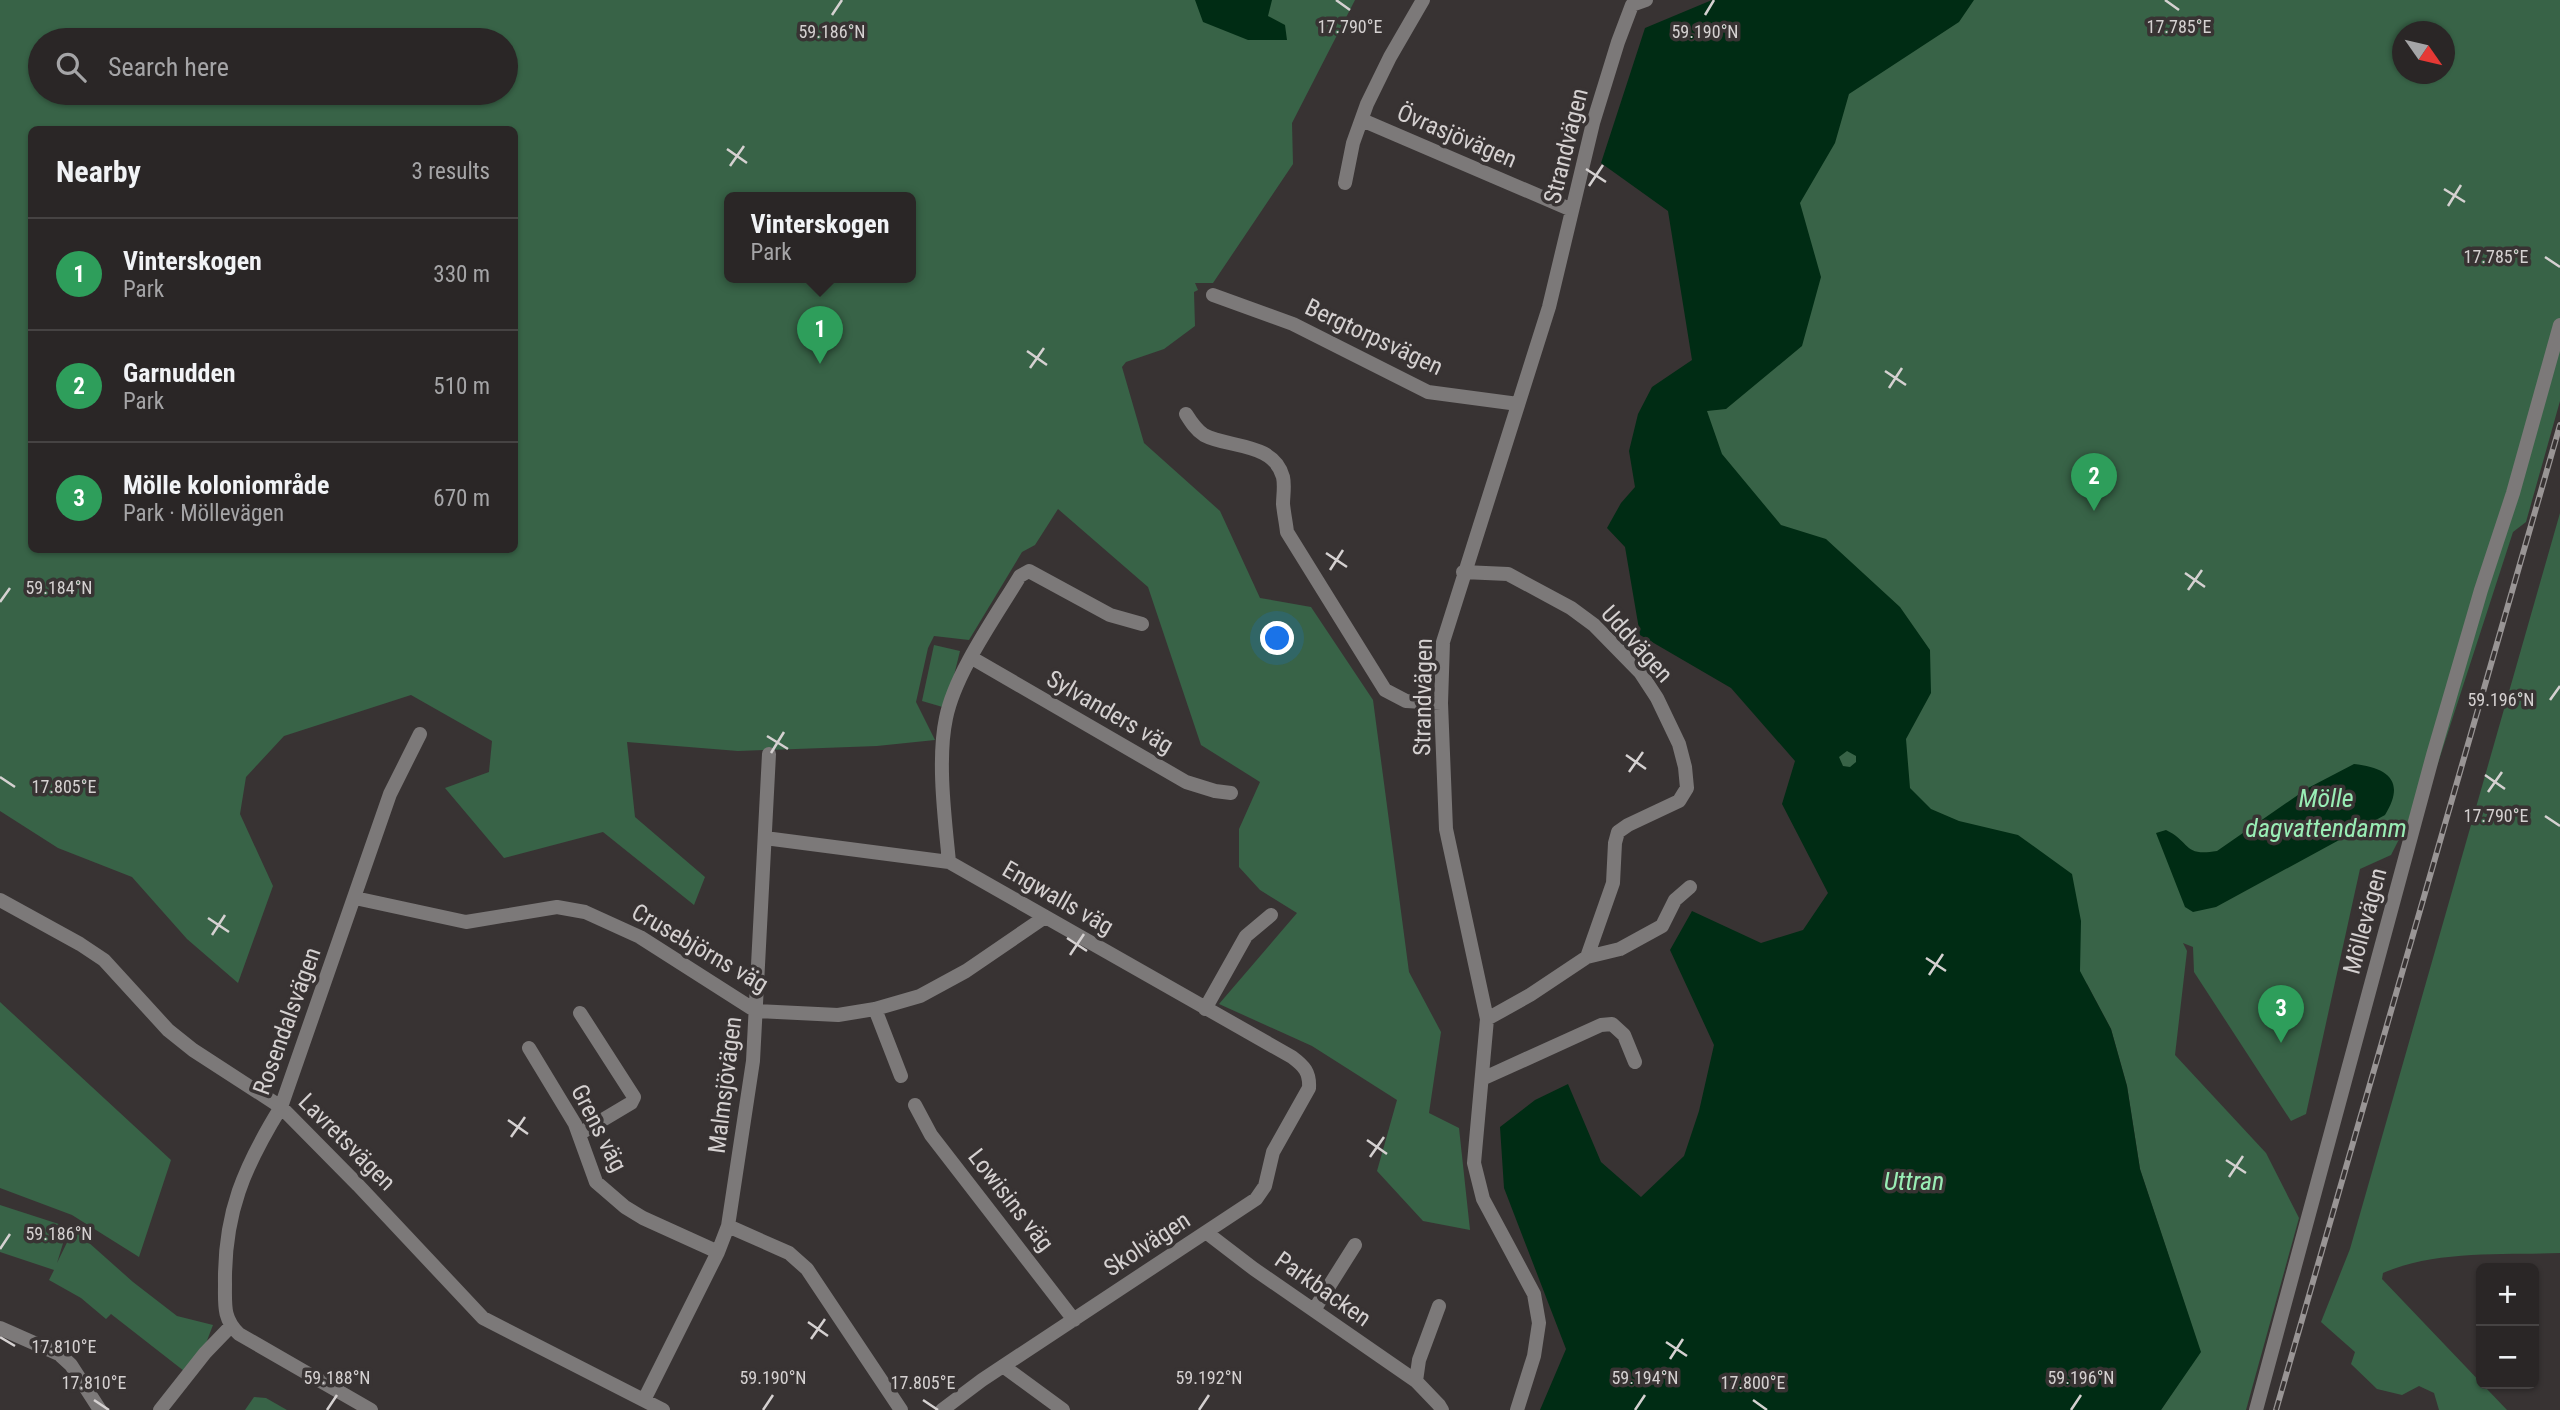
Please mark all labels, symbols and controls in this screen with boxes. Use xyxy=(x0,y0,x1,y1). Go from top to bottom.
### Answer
text: 17.790°E xyxy=(1318,16,1382,37)
text: 17.785°E xyxy=(2147,16,2211,37)
text: 59.186°N xyxy=(798,21,866,42)
text: 59.190°N xyxy=(1671,21,1739,42)
north arrow xyxy=(2392,21,2455,84)
search box xyxy=(28,28,518,105)
icon: search xyxy=(52,48,90,86)
text: Search here xyxy=(108,52,229,82)
street label: Strandvägen xyxy=(1538,86,1594,206)
street label: Övrasjövägen xyxy=(1393,98,1521,174)
text: Nearby xyxy=(56,154,141,189)
text: 3 results xyxy=(412,158,490,185)
popup xyxy=(724,192,916,283)
text: Vinterskogen xyxy=(751,209,889,239)
text: Park xyxy=(751,239,792,266)
text: Vinterskogen xyxy=(123,246,262,276)
text: 17.785°E xyxy=(2464,246,2528,267)
text: 1 xyxy=(73,261,85,288)
text: 330 m xyxy=(433,261,490,288)
text: Park xyxy=(123,276,164,303)
street label: Bergtorpsvägen xyxy=(1301,293,1447,381)
pin: 1 xyxy=(797,306,843,364)
text: Garnudden xyxy=(123,358,236,388)
text: 2 xyxy=(73,373,85,400)
text: 510 m xyxy=(433,373,490,400)
text: Park xyxy=(123,388,164,415)
pin: 2 xyxy=(2071,453,2117,511)
text: Mölle koloniområde xyxy=(123,470,329,500)
text: 3 xyxy=(73,485,85,512)
text: 670 m xyxy=(433,485,490,512)
text: Park · Möllevägen xyxy=(123,500,284,527)
text: 59.184°N xyxy=(25,577,93,598)
street label: Uddvägen xyxy=(1595,600,1679,688)
your location xyxy=(1260,621,1294,655)
street label: Strandvägen xyxy=(1408,638,1438,756)
street label: Sylvanders väg xyxy=(1042,664,1178,760)
text: 59.196°N xyxy=(2467,689,2535,710)
text: 17.805°E xyxy=(32,776,96,797)
water label: Mölle dagvattendamm xyxy=(2245,783,2407,843)
text: 17.790°E xyxy=(2464,805,2528,826)
street label: Engwalls väg xyxy=(998,855,1118,941)
street label: Möllevägen xyxy=(2337,865,2393,977)
street label: Crusebjörns väg xyxy=(627,898,773,998)
street label: Rosendalsvägen xyxy=(247,943,327,1099)
pin: 3 xyxy=(2258,985,2304,1043)
street label: Malmsjövägen xyxy=(703,1015,747,1155)
street label: Grens väg xyxy=(565,1080,633,1176)
street label: Lavretsvägen xyxy=(293,1088,401,1196)
street label: Lowisins väg xyxy=(962,1143,1060,1257)
water label: Uttran xyxy=(1884,1166,1944,1196)
street label: Skolvägen xyxy=(1099,1206,1195,1282)
text: 59.186°N xyxy=(25,1223,93,1244)
street label: Parkbacken xyxy=(1270,1246,1376,1332)
map controls xyxy=(2476,1263,2539,1389)
button: + xyxy=(2476,1263,2539,1326)
button: − xyxy=(2476,1326,2539,1389)
text: 17.810°E xyxy=(32,1336,96,1357)
text: 59.188°N xyxy=(303,1367,371,1388)
text: 59.190°N xyxy=(739,1367,807,1388)
text: 59.192°N xyxy=(1175,1367,1243,1388)
text: 59.194°N xyxy=(1611,1367,1679,1388)
text: 59.196°N xyxy=(2047,1367,2115,1388)
text: 17.810°E xyxy=(62,1372,126,1393)
text: 17.805°E xyxy=(891,1372,955,1393)
text: 17.800°E xyxy=(1721,1372,1785,1393)

